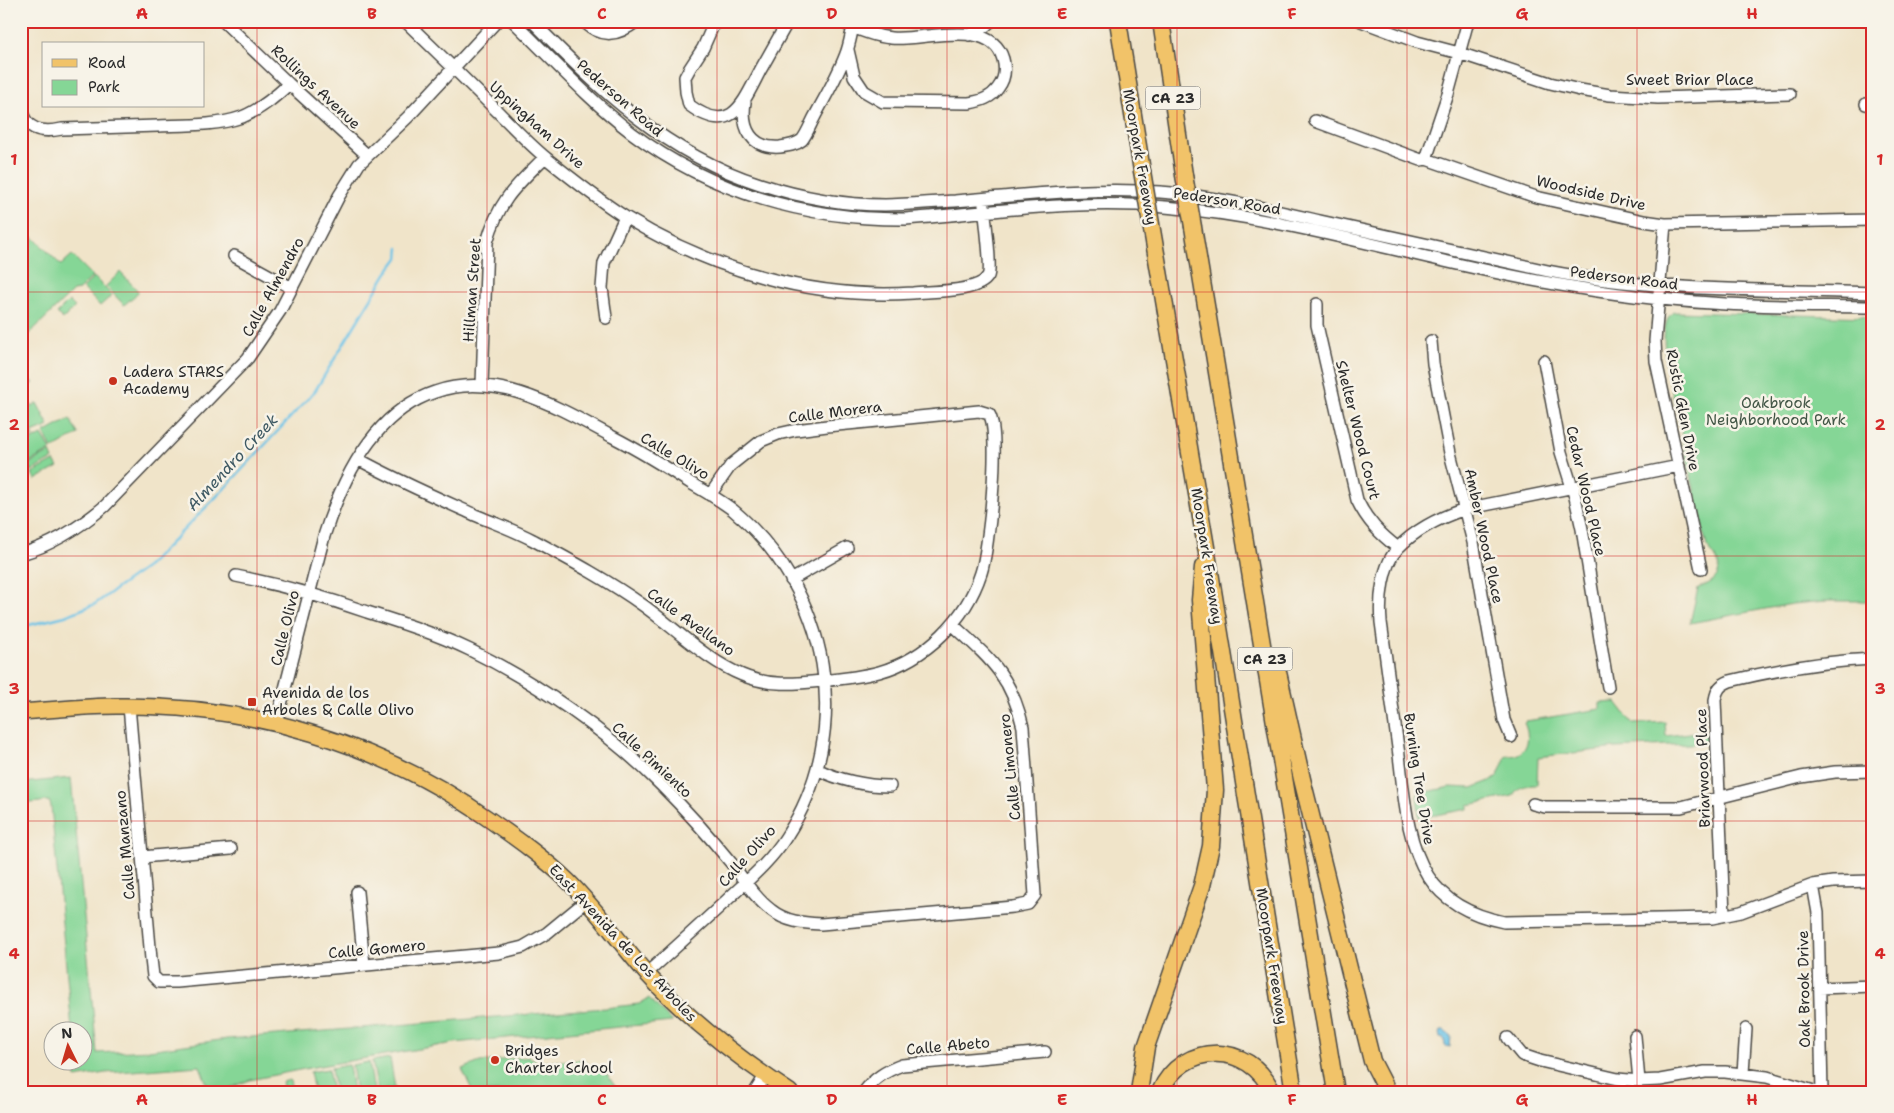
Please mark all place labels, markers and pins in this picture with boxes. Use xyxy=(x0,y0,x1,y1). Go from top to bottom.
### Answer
place label: Ladera STARS Academy xyxy=(123,362,224,399)
marker: Ladera STARS Academy xyxy=(107,375,119,387)
place label: Avenida de los Arboles & Calle Olivo xyxy=(262,683,414,720)
marker: Avenida de los Arboles & Calle Olivo xyxy=(246,696,258,708)
place label: Bridges Charter School xyxy=(505,1041,613,1078)
marker: Bridges Charter School xyxy=(489,1054,501,1066)

